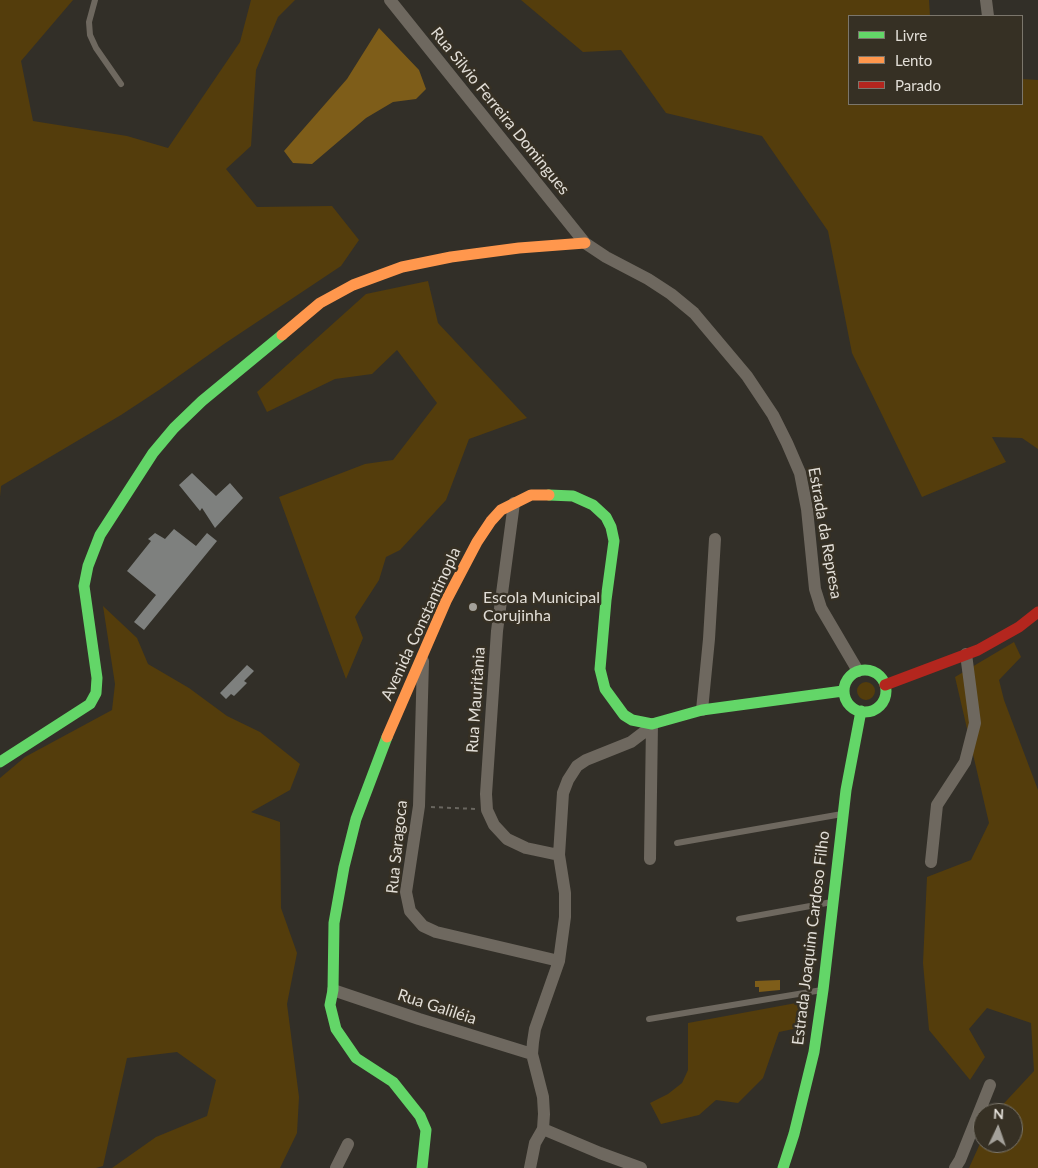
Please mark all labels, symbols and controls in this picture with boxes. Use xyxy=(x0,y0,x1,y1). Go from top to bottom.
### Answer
legend xyxy=(848,15,1023,105)
street label: Rua Silvio Ferreira Domingues xyxy=(426,23,574,199)
text: Livre xyxy=(895,26,927,44)
text: Lento xyxy=(895,51,932,69)
text: Parado xyxy=(895,76,941,94)
street label: Estrada da Represa xyxy=(804,466,846,600)
street label: Avenida Constantinopla xyxy=(377,544,465,704)
place label: Escola Municipal Corujinha xyxy=(483,588,600,626)
marker: Escola Municipal Corujinha xyxy=(467,601,479,613)
street label: Rua Mauritânia xyxy=(463,646,489,754)
street label: Rua Saragoca xyxy=(383,799,411,895)
street label: Estrada Joaquim Cardoso Filho xyxy=(788,830,834,1046)
street label: Rua Galiléia xyxy=(395,985,479,1029)
north arrow xyxy=(973,1103,1023,1153)
text: N xyxy=(993,1105,1005,1122)

